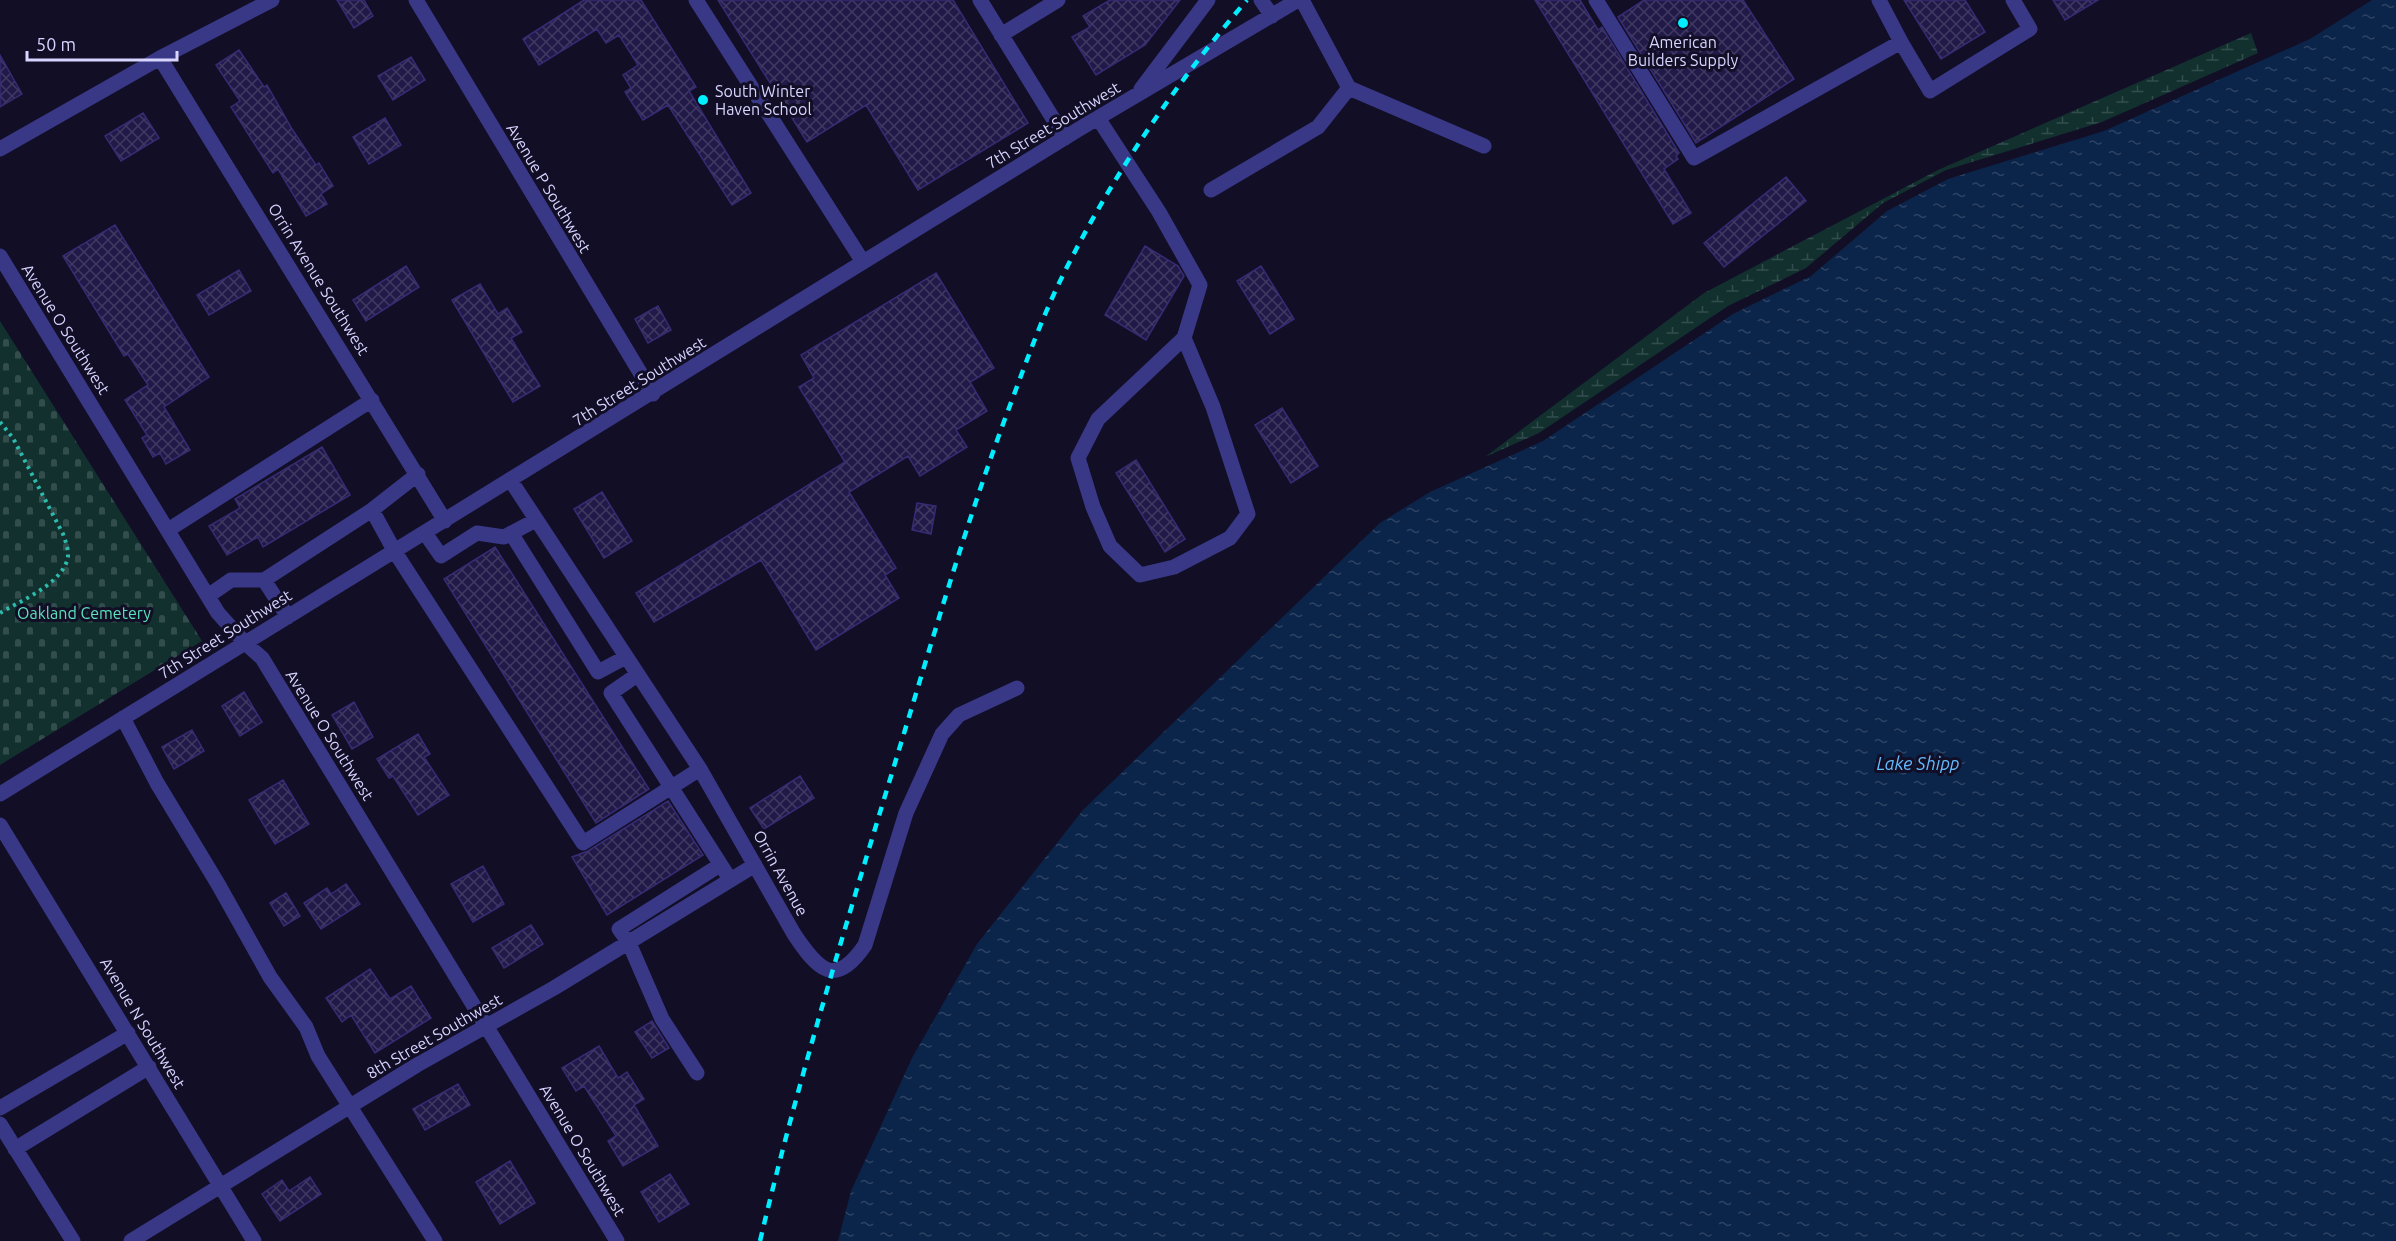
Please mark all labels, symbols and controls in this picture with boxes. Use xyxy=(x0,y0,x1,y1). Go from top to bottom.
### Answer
marker: American Builders Supply xyxy=(1676,16,1690,30)
scale bar xyxy=(27,24,177,62)
place label: American Builders Supply xyxy=(1628,33,1738,69)
text: 50 m xyxy=(36,34,76,54)
street label: 7th Street Southwest xyxy=(983,77,1124,172)
place label: South Winter Haven School xyxy=(715,82,812,118)
marker: South Winter Haven School xyxy=(696,93,710,107)
street label: Avenue P Southwest xyxy=(503,120,595,256)
street label: Orrin Avenue Southwest xyxy=(265,200,374,359)
street label: Avenue O Southwest xyxy=(19,260,114,398)
street label: 7th Street Southwest xyxy=(569,332,709,429)
street label: 7th Street Southwest xyxy=(155,585,295,682)
park label: Oakland Cemetery xyxy=(17,604,151,622)
street label: Avenue O Southwest xyxy=(283,666,378,804)
water label: Lake Shipp xyxy=(1877,753,1959,773)
street label: Orrin Avenue xyxy=(750,827,812,919)
street label: Avenue N Southwest xyxy=(97,954,190,1092)
street label: 8th Street Southwest xyxy=(363,990,505,1082)
street label: Avenue O Southwest xyxy=(537,1081,630,1220)

